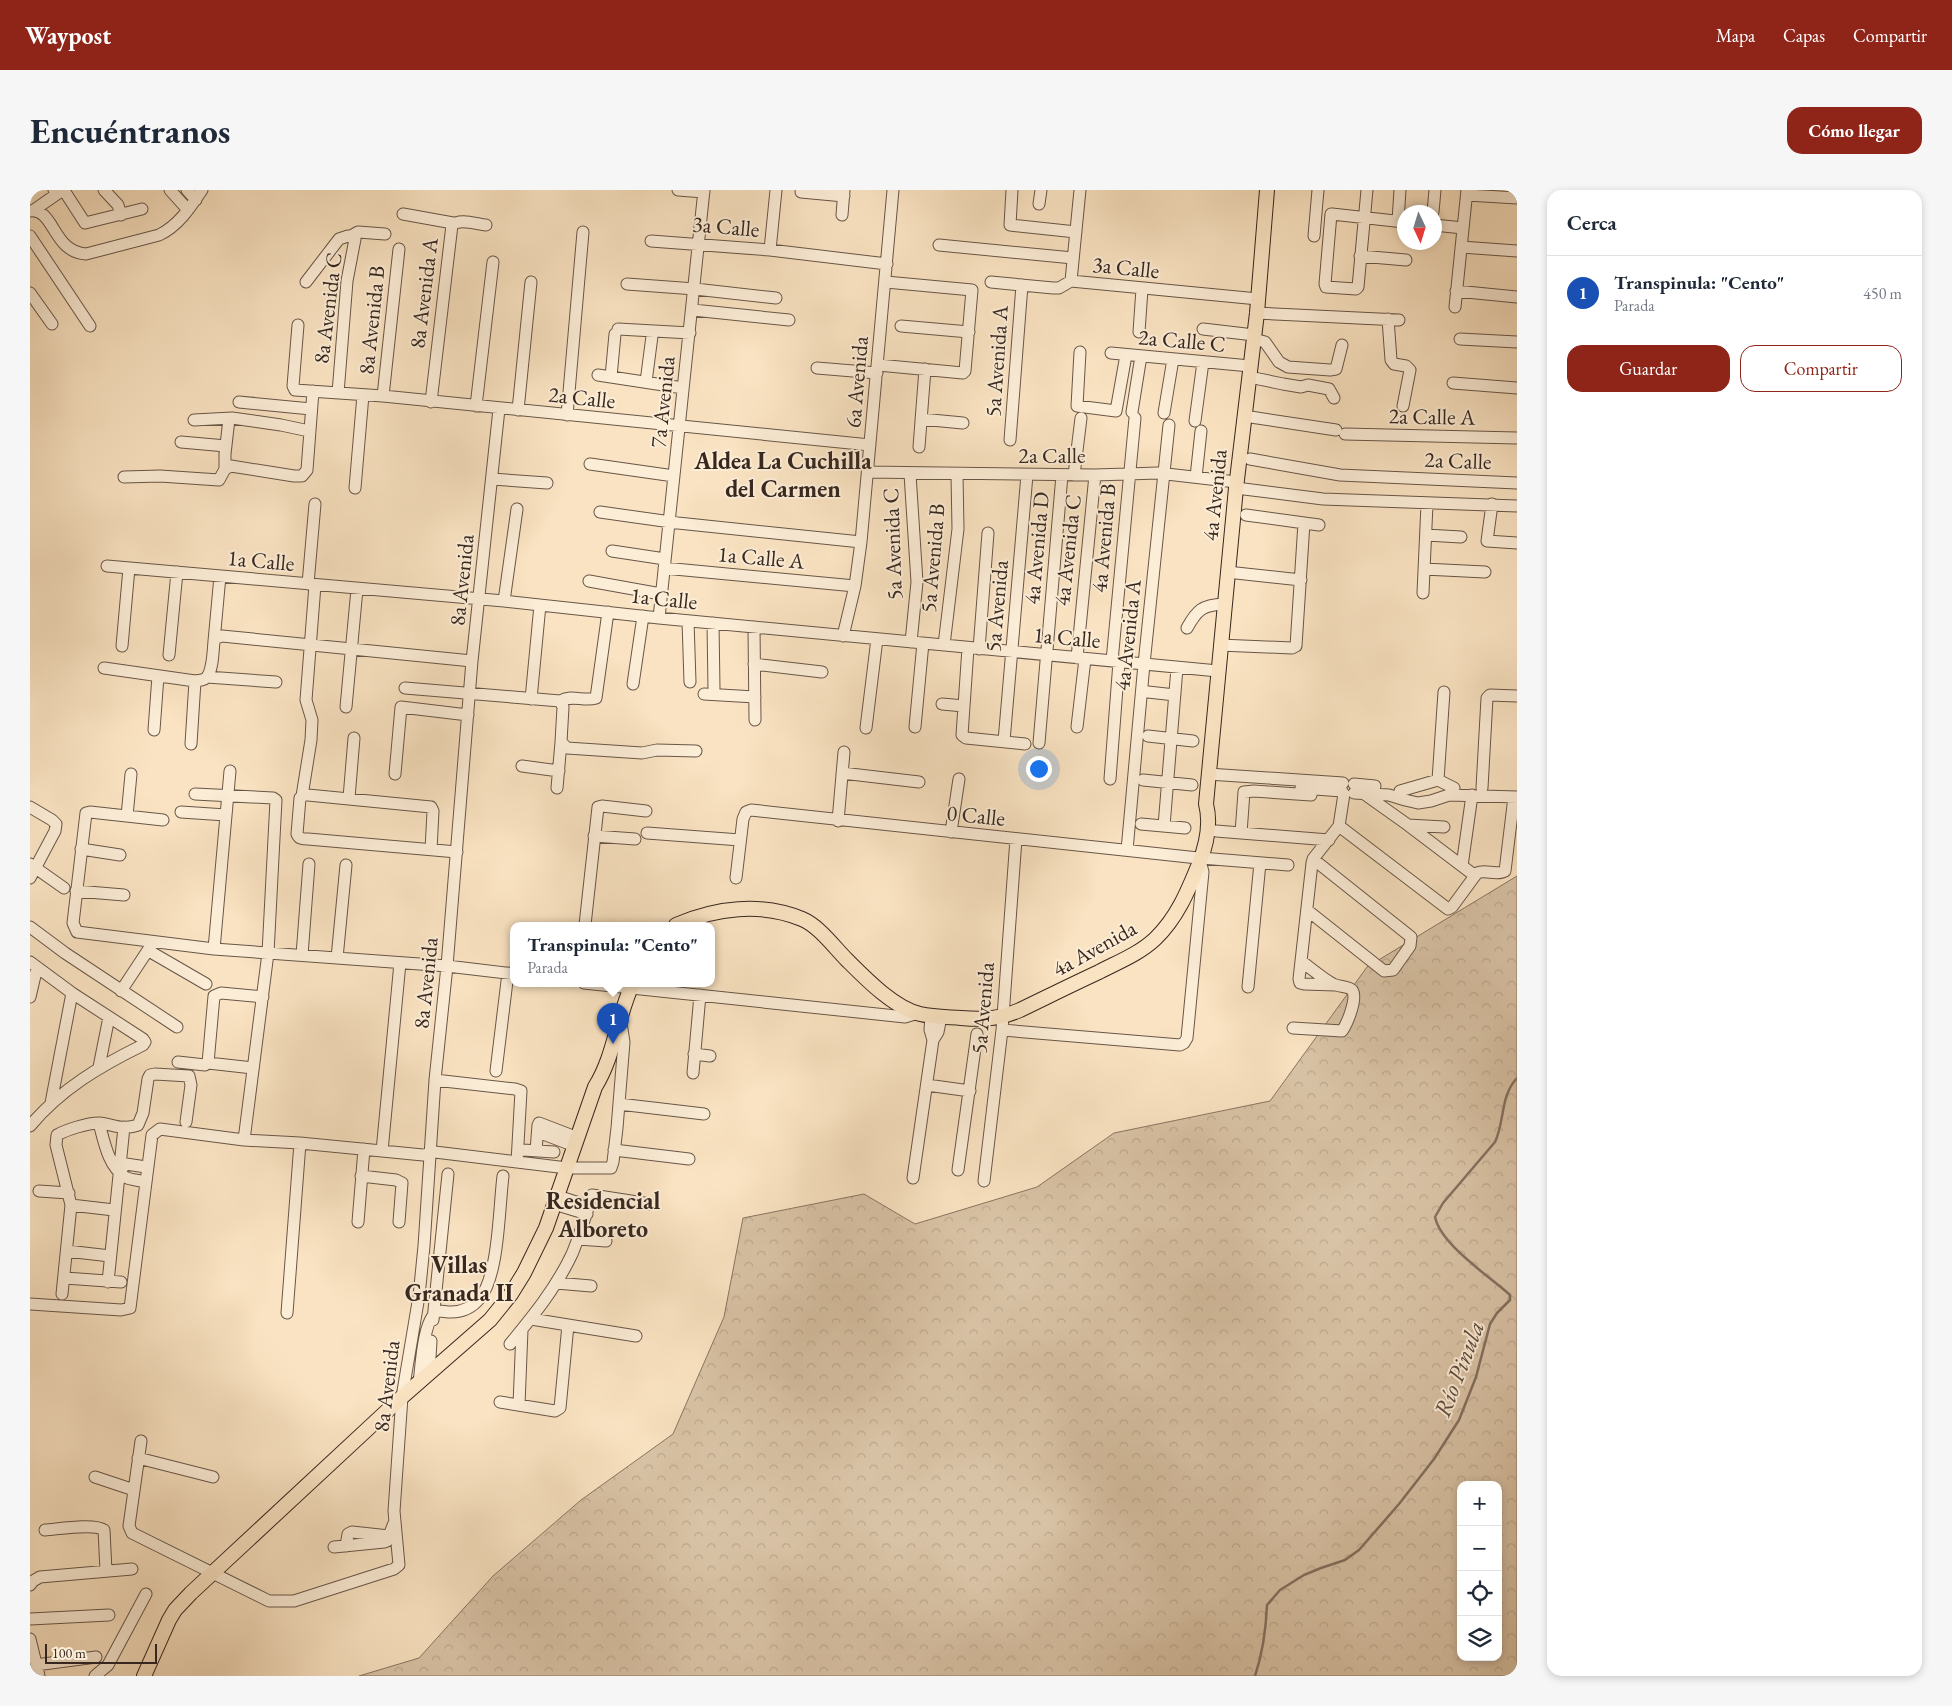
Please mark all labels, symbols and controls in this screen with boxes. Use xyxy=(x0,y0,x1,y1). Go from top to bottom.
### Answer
text: Waypost xyxy=(25,20,111,51)
text: Mapa xyxy=(1716,24,1755,47)
text: Capas xyxy=(1783,24,1825,47)
text: Compartir xyxy=(1853,24,1927,47)
button: Cómo llegar xyxy=(1787,107,1922,154)
text: Encuéntranos xyxy=(30,108,230,153)
north arrow xyxy=(1397,205,1442,250)
street label: 3a Calle xyxy=(691,209,761,244)
text: Cerca xyxy=(1567,209,1617,236)
street label: 8a Avenida A xyxy=(402,235,445,350)
street label: 3a Calle xyxy=(1091,250,1161,285)
street label: 8a Avenida C xyxy=(306,251,349,365)
street label: 8a Avenida B xyxy=(351,264,392,376)
text: Transpinula: "Cento" xyxy=(1614,270,1784,295)
text: 1 xyxy=(1579,283,1587,304)
text: 450 m xyxy=(1863,283,1902,304)
text: Parada xyxy=(1614,295,1655,316)
street label: 5a Avenida A xyxy=(978,304,1015,418)
street label: 2a Calle C xyxy=(1137,322,1227,359)
street label: 6a Avenida xyxy=(838,335,875,429)
button: Guardar xyxy=(1567,345,1730,392)
button: Compartir xyxy=(1740,345,1902,392)
street label: 7a Avenida xyxy=(643,355,682,449)
street label: 2a Calle xyxy=(547,380,617,415)
street label: 2a Calle A xyxy=(1388,401,1476,432)
street label: 2a Calle xyxy=(1018,441,1086,470)
district label: Aldea La Cuchilla del Carmen xyxy=(693,445,872,504)
street label: 2a Calle xyxy=(1424,445,1493,476)
street label: 4a Avenida xyxy=(1195,448,1234,542)
street label: 4a Avenida B xyxy=(1084,482,1123,594)
street label: 5a Avenida C xyxy=(876,487,909,600)
street label: 4a Avenida D xyxy=(1017,490,1056,606)
street label: 4a Avenida C xyxy=(1047,493,1088,607)
street label: 5a Avenida B xyxy=(913,502,952,614)
street label: 8a Avenida xyxy=(442,533,481,627)
street label: 1a Calle A xyxy=(716,539,806,576)
street label: 1a Calle xyxy=(226,543,296,578)
street label: 5a Avenida xyxy=(978,559,1015,653)
street label: 4a Avenida A xyxy=(1107,577,1148,692)
street label: 1a Calle xyxy=(629,581,699,616)
street label: 1a Calle xyxy=(1032,620,1102,655)
your location xyxy=(1026,756,1052,782)
street label: 0 Calle xyxy=(945,798,1007,833)
street label: 4a Avenida xyxy=(1047,913,1142,983)
popup xyxy=(510,922,715,987)
text: Transpinula: "Cento" xyxy=(527,932,698,957)
street label: 8a Avenida xyxy=(406,936,445,1030)
text: Parada xyxy=(527,957,568,978)
street label: 5a Avenida xyxy=(964,961,1001,1055)
pin: 1 xyxy=(597,1003,629,1044)
district label: Residencial Alboreto xyxy=(546,1185,661,1244)
district label: Villas Granada II xyxy=(405,1249,513,1308)
water label: Río Pinula xyxy=(1426,1316,1491,1421)
street label: 8a Avenida xyxy=(366,1338,407,1433)
map controls xyxy=(1457,1481,1502,1661)
button: + xyxy=(1457,1481,1502,1526)
button: − xyxy=(1457,1526,1502,1571)
button: locate xyxy=(1457,1571,1502,1616)
button: layers xyxy=(1457,1616,1502,1661)
scale bar xyxy=(45,1641,158,1664)
text: 100 m xyxy=(52,1644,86,1662)

